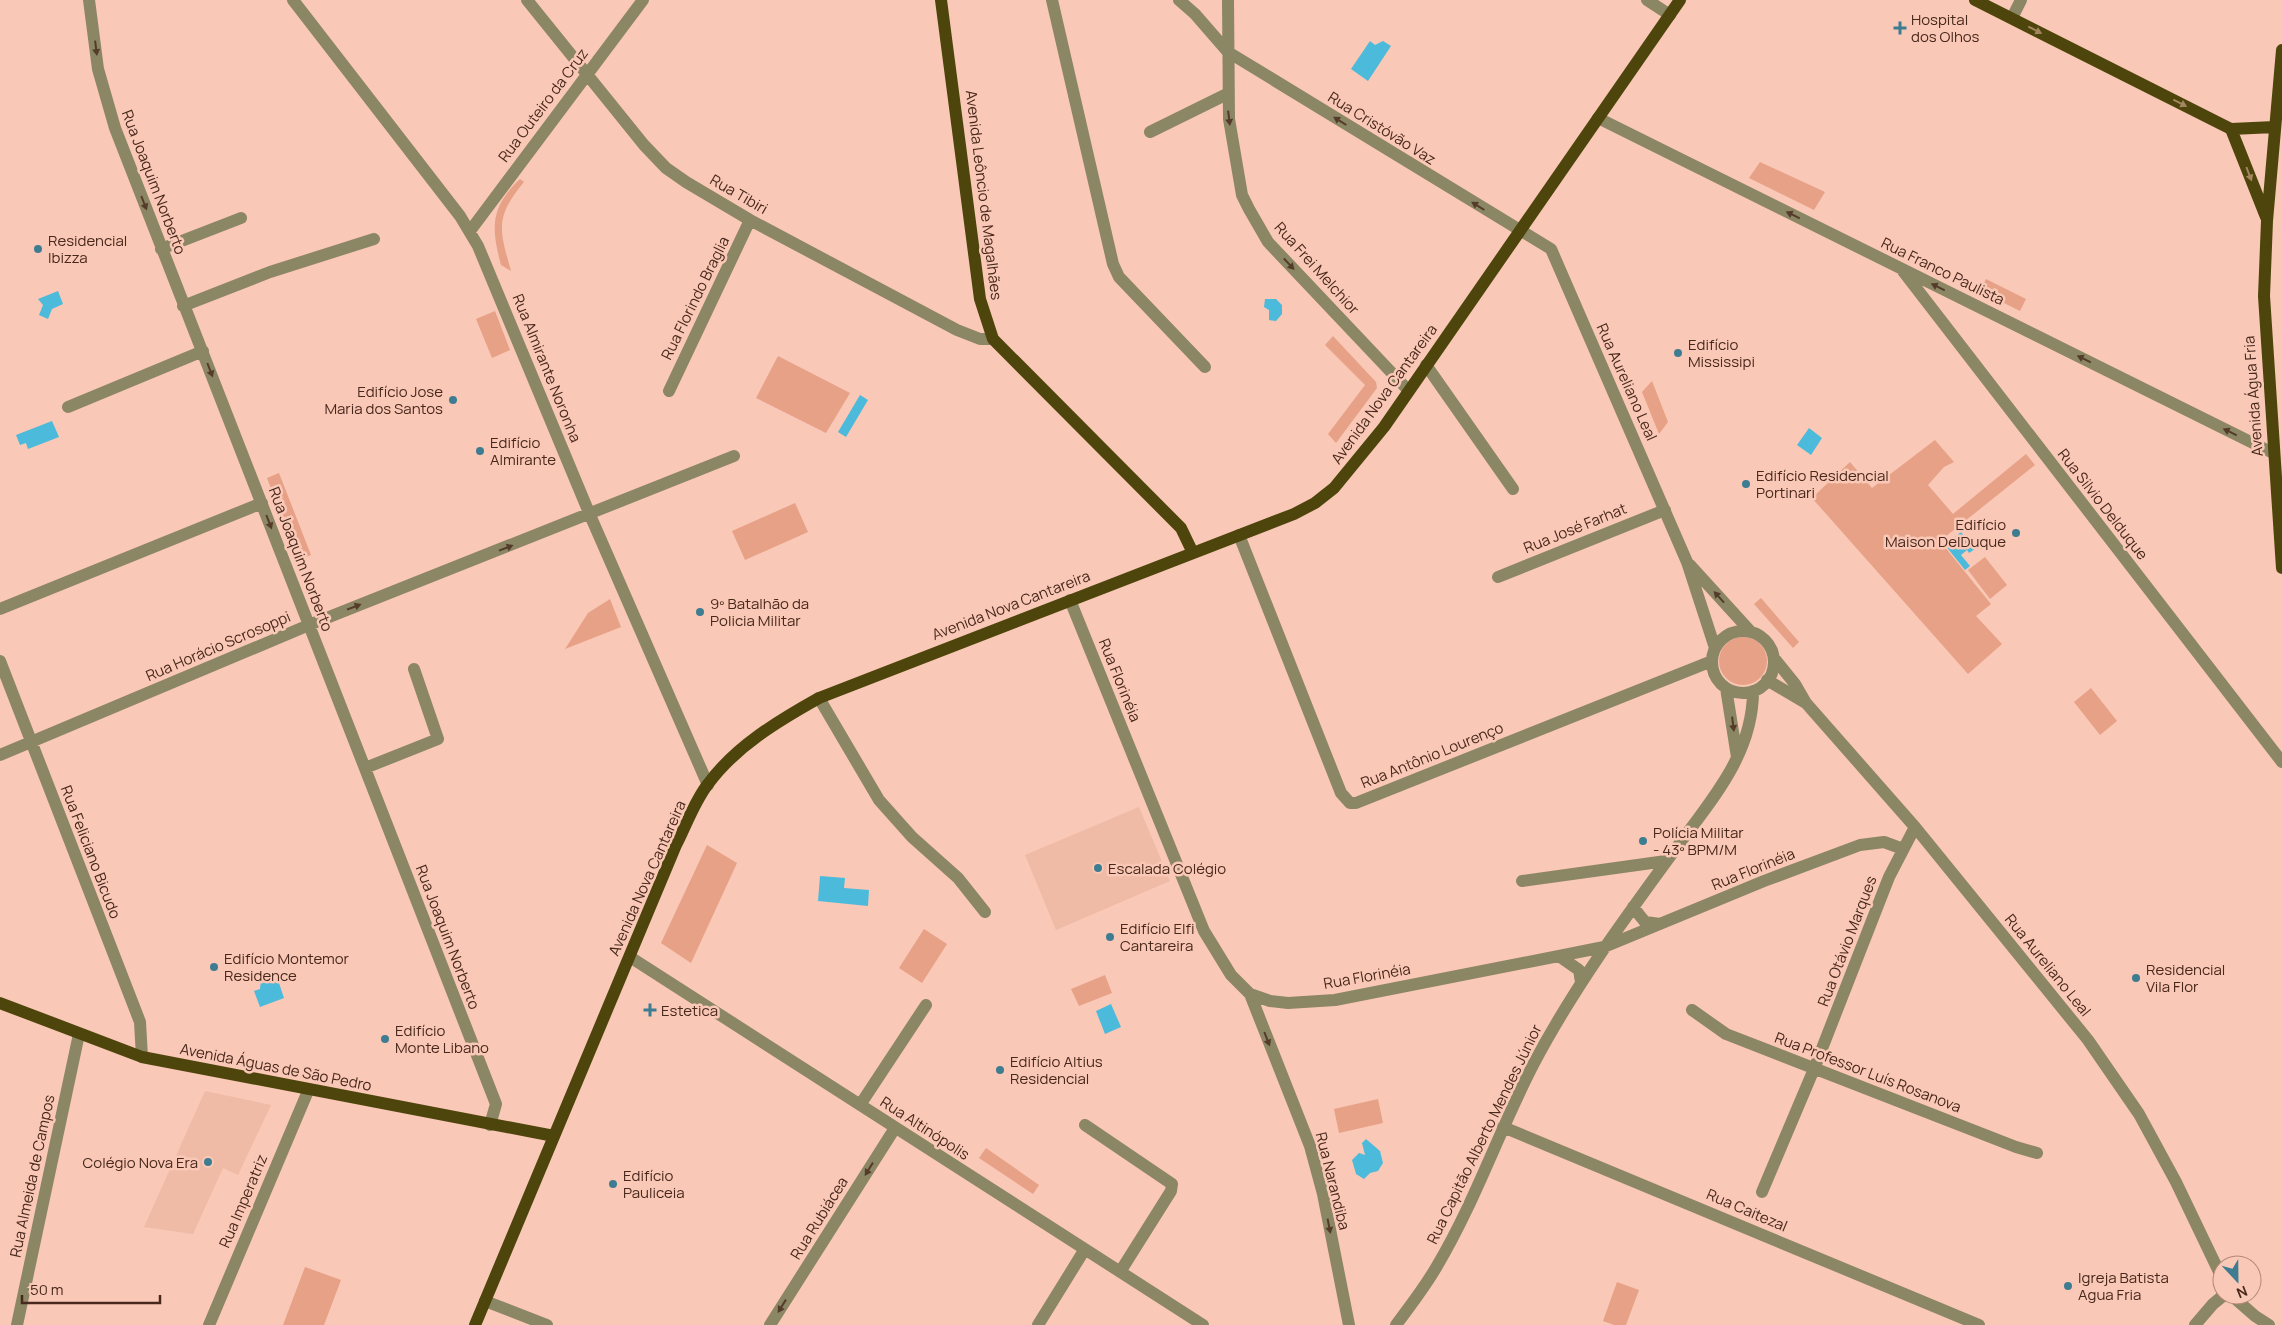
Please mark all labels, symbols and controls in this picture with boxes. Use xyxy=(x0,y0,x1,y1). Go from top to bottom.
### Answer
place label: Hospital dos Olhos xyxy=(1911,9,1980,47)
marker: Hospital dos Olhos xyxy=(1893,21,1907,35)
one-way arrow xyxy=(2027,25,2042,34)
one-way arrow xyxy=(92,41,100,57)
street label: Rua Outeiro da Cruz xyxy=(493,44,593,166)
street label: Rua Cristóvão Vaz xyxy=(1324,86,1440,170)
street label: Avenida Leôncio de Magalhães xyxy=(961,89,1007,301)
one-way arrow xyxy=(2172,99,2187,107)
street label: Rua Joaquim Norberto xyxy=(117,107,191,257)
one-way arrow xyxy=(1225,110,1233,126)
one-way arrow xyxy=(1333,116,1346,125)
one-way arrow xyxy=(2245,167,2253,181)
street label: Rua Tibiri xyxy=(706,169,772,219)
one-way arrow xyxy=(140,196,148,211)
one-way arrow xyxy=(1471,201,1484,211)
one-way arrow xyxy=(1786,211,1800,219)
street label: Rua Frei Melchior xyxy=(1270,217,1365,319)
place label: Residencial Ibizza xyxy=(48,230,127,268)
street label: Rua Franco Paulista xyxy=(1878,232,2008,310)
street label: Rua Florindo Braglia xyxy=(656,233,734,363)
marker: Residencial Ibizza xyxy=(32,243,44,255)
one-way arrow xyxy=(1283,258,1295,270)
one-way arrow xyxy=(1931,283,1946,291)
street label: Rua Almirante Noronha xyxy=(508,291,586,445)
street label: Avenida Nova Cantareira xyxy=(1326,320,1442,468)
street label: Rua Aureliano Leal xyxy=(1592,320,1662,444)
place label: Edifício Mississipi xyxy=(1688,334,1755,372)
street label: Avenida Água Fria xyxy=(2238,335,2268,457)
marker: Edifício Mississipi xyxy=(1672,347,1684,359)
one-way arrow xyxy=(2077,355,2091,363)
one-way arrow xyxy=(206,363,214,378)
place label: Edifício Jose Maria dos Santos xyxy=(324,381,443,419)
marker: Edifício Jose Maria dos Santos xyxy=(447,394,459,406)
one-way arrow xyxy=(2222,428,2237,436)
place label: Edifício Almirante xyxy=(490,432,556,470)
street label: Rua Silvio Delduque xyxy=(2053,444,2153,564)
marker: Edifício Almirante xyxy=(474,445,486,457)
place label: Edifício Residencial Portinari xyxy=(1756,465,1889,503)
marker: Edifício Residencial Portinari xyxy=(1740,478,1752,490)
street label: Rua Joaquim Norberto xyxy=(264,484,338,634)
street label: Rua José Farhat xyxy=(1520,498,1630,558)
place label: Edifício Maison DelDuque xyxy=(1885,514,2006,552)
one-way arrow xyxy=(265,515,273,530)
marker: Edifício Maison DelDuque xyxy=(2010,527,2022,539)
one-way arrow xyxy=(499,544,514,552)
street label: Avenida Nova Cantareira xyxy=(929,565,1093,645)
one-way arrow xyxy=(1713,591,1725,603)
place label: 9º Batalhão da Policia Militar xyxy=(710,593,809,631)
one-way arrow xyxy=(347,603,362,610)
street label: Rua Horácio Scrosoppi xyxy=(142,606,294,686)
marker: 9º Batalhão da Policia Militar xyxy=(694,606,706,618)
street label: Rua Florinéia xyxy=(1094,635,1146,725)
one-way arrow xyxy=(1729,716,1737,732)
street label: Rua Antônio Lourenço xyxy=(1358,717,1507,793)
street label: Rua Feliciano Bicudo xyxy=(56,782,126,922)
street label: Avenida Nova Cantareira xyxy=(603,797,691,959)
place label: Polícia Militar - 43º BPM/M xyxy=(1653,822,1744,860)
marker: Polícia Militar - 43º BPM/M xyxy=(1637,835,1649,847)
street label: Rua Florinéia xyxy=(1708,843,1798,895)
place label: Escalada Colégio xyxy=(1108,858,1226,879)
street label: Rua Joaquim Norberto xyxy=(411,862,485,1012)
marker: Escalada Colégio xyxy=(1092,862,1104,874)
street label: Rua Otávio Marques xyxy=(1812,873,1882,1009)
street label: Rua Aureliano Leal xyxy=(2000,909,2096,1021)
place label: Edifício Elfi Cantareira xyxy=(1120,918,1195,956)
marker: Edifício Elfi Cantareira xyxy=(1104,931,1116,943)
place label: Edifício Montemor Residence xyxy=(224,948,350,986)
street label: Rua Florinéia xyxy=(1322,958,1412,994)
place label: Residencial Vila Flor xyxy=(2146,959,2225,997)
marker: Edifício Montemor Residence xyxy=(208,961,220,973)
marker: Residencial Vila Flor xyxy=(2130,972,2142,984)
place label: Estetica xyxy=(661,1000,718,1021)
marker: Estetica xyxy=(643,1003,657,1017)
place label: Edifício Monte Libano xyxy=(395,1020,489,1058)
street label: Rua Capitão Alberto Mendes Júnior xyxy=(1421,1020,1547,1247)
street label: Rua Professor Luís Rosanova xyxy=(1772,1027,1964,1117)
one-way arrow xyxy=(1264,1032,1272,1046)
marker: Edifício Monte Libano xyxy=(379,1033,391,1045)
street label: Avenida Águas de São Pedro xyxy=(178,1038,374,1096)
place label: Edifício Altius Residencial xyxy=(1010,1051,1103,1089)
marker: Edifício Altius Residencial xyxy=(994,1064,1006,1076)
street label: Rua Altinópolis xyxy=(876,1091,974,1165)
street label: Rua Almeida de Campos xyxy=(4,1093,60,1259)
street label: Rua Narandiba xyxy=(1311,1130,1355,1232)
street label: Rua Imperatriz xyxy=(214,1151,272,1251)
place label: Colégio Nova Era xyxy=(83,1152,198,1173)
marker: Colégio Nova Era xyxy=(202,1156,214,1168)
one-way arrow xyxy=(864,1163,873,1176)
place label: Edifício Pauliceia xyxy=(623,1165,685,1203)
street label: Rua Rubiácea xyxy=(785,1173,853,1263)
marker: Edifício Pauliceia xyxy=(607,1178,619,1190)
street label: Rua Caitezal xyxy=(1703,1184,1791,1236)
one-way arrow xyxy=(1325,1219,1333,1234)
north arrow xyxy=(2212,1255,2262,1305)
place label: Igreja Batista Agua Fria xyxy=(2078,1267,2169,1305)
scale bar xyxy=(22,1272,160,1304)
text: 50 m xyxy=(30,1279,64,1300)
marker: Igreja Batista Agua Fria xyxy=(2062,1280,2074,1292)
text: N xyxy=(2234,1282,2250,1303)
one-way arrow xyxy=(777,1300,786,1313)

